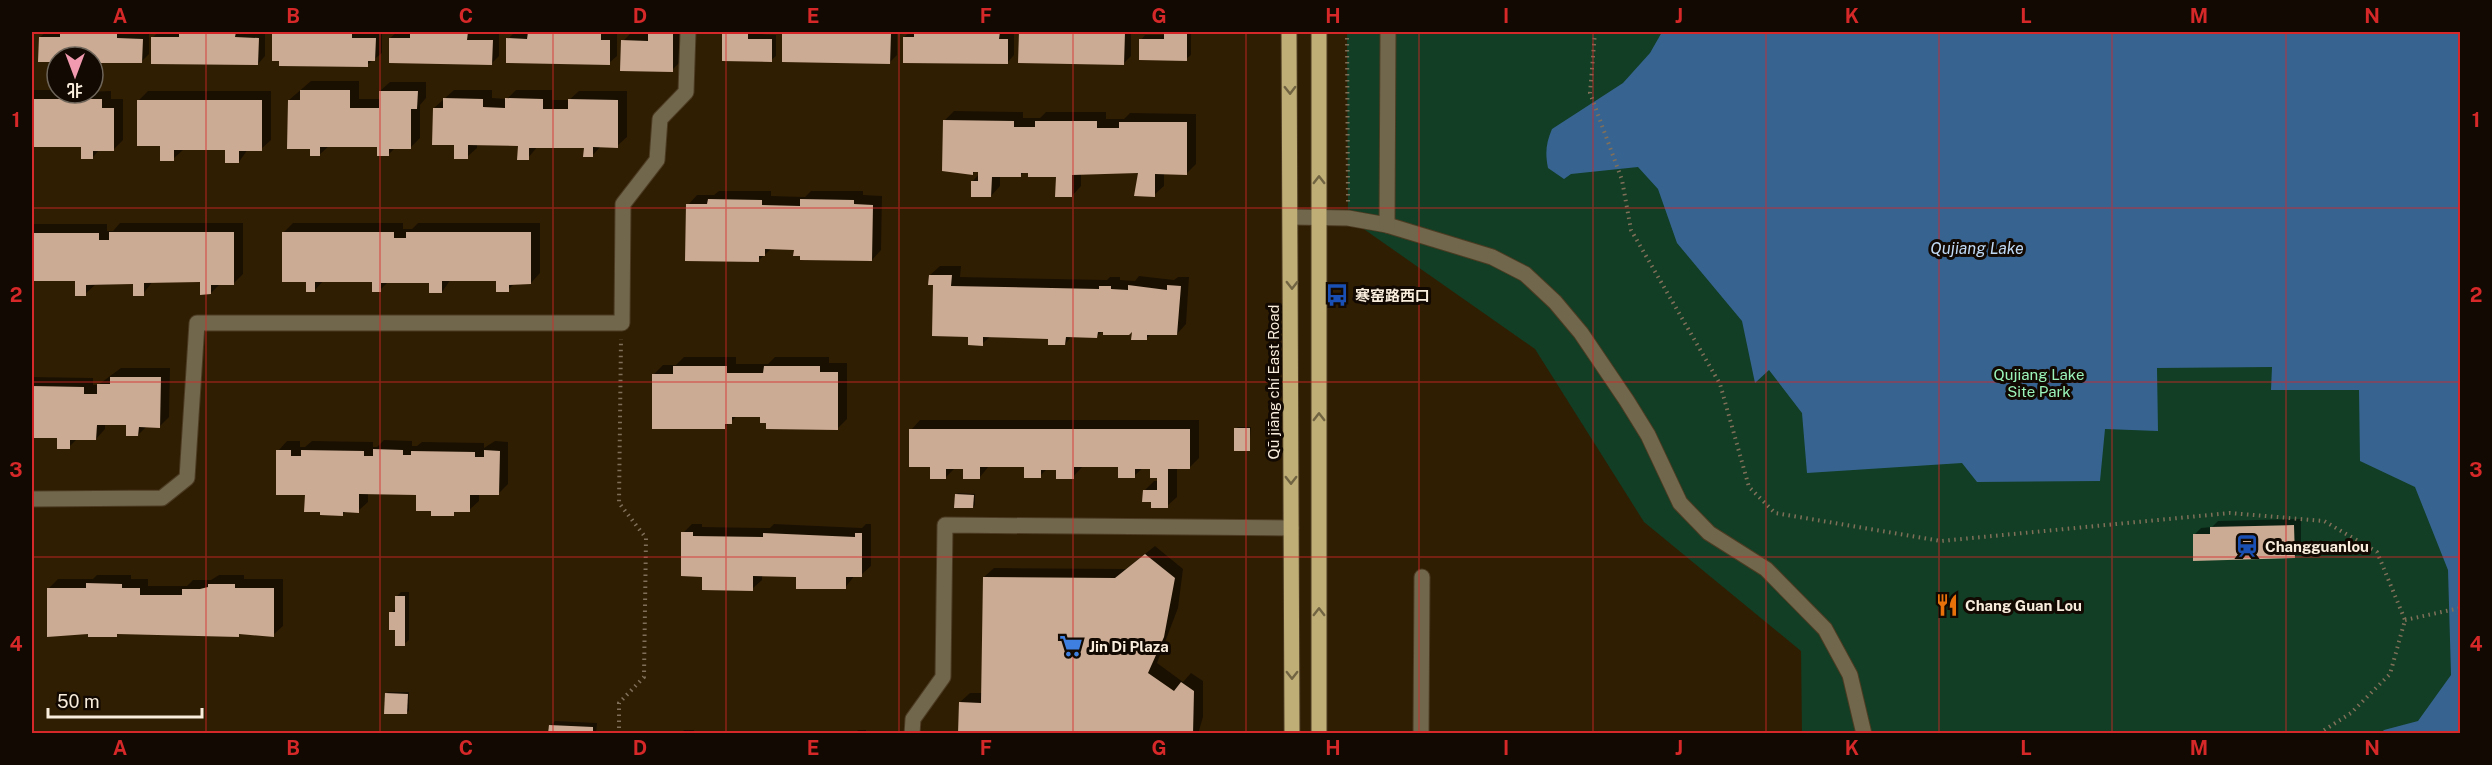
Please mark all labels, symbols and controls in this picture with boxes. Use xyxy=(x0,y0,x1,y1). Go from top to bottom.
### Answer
text: A xyxy=(113,4,127,28)
text: B xyxy=(286,4,300,28)
text: C xyxy=(459,4,473,28)
text: D xyxy=(633,4,647,28)
text: E xyxy=(807,4,819,28)
text: F xyxy=(980,4,992,28)
text: G xyxy=(1151,4,1167,28)
text: H xyxy=(1325,4,1341,28)
text: I xyxy=(1503,4,1509,28)
text: J xyxy=(1675,4,1683,28)
text: K xyxy=(1845,4,1859,28)
text: L xyxy=(2020,4,2032,28)
text: M xyxy=(2190,4,2208,28)
text: N xyxy=(2364,4,2380,28)
north arrow xyxy=(45,45,105,105)
text: 北 xyxy=(67,80,83,99)
one-way arrow xyxy=(1284,85,1296,94)
text: 1 xyxy=(12,108,20,132)
text: 1 xyxy=(2472,108,2480,132)
one-way arrow xyxy=(1313,176,1325,185)
water label: Qujiang Lake xyxy=(1930,239,2024,258)
one-way arrow xyxy=(1285,280,1298,289)
bus stop icon: 寒窑路西口 xyxy=(1324,282,1350,308)
text: 2 xyxy=(10,283,22,307)
text: 2 xyxy=(2470,283,2482,307)
place label: 寒窑路西口 xyxy=(1355,287,1430,304)
street label: Qū jiāng chí East Road xyxy=(1265,305,1282,459)
park label: Qujiang Lake Site Park xyxy=(1994,366,2084,400)
one-way arrow xyxy=(1313,413,1325,422)
text: 3 xyxy=(9,458,23,482)
text: 3 xyxy=(2469,458,2483,482)
one-way arrow xyxy=(1285,475,1297,484)
station icon: Changguanlou xyxy=(2234,533,2260,559)
place label: Changguanlou xyxy=(2265,538,2369,555)
restaurant icon: Chang Guan Lou xyxy=(1934,592,1960,618)
place label: Chang Guan Lou xyxy=(1965,597,2082,614)
one-way arrow xyxy=(1313,608,1325,617)
text: 4 xyxy=(9,632,23,656)
text: 4 xyxy=(2469,632,2483,656)
supermarket icon: Jin Di Plaza xyxy=(1058,633,1084,659)
place label: Jin Di Plaza xyxy=(1089,638,1169,655)
one-way arrow xyxy=(1286,670,1298,679)
scale bar xyxy=(48,681,202,719)
text: 50 m xyxy=(57,691,100,712)
text: A xyxy=(113,736,127,760)
text: B xyxy=(286,736,300,760)
text: C xyxy=(459,736,473,760)
text: D xyxy=(633,736,647,760)
text: E xyxy=(807,736,819,760)
text: F xyxy=(980,736,992,760)
text: G xyxy=(1151,736,1167,760)
text: H xyxy=(1325,736,1341,760)
text: I xyxy=(1503,736,1509,760)
text: J xyxy=(1675,736,1683,760)
text: K xyxy=(1845,736,1859,760)
text: L xyxy=(2020,736,2032,760)
text: M xyxy=(2190,736,2208,760)
text: N xyxy=(2364,736,2380,760)

